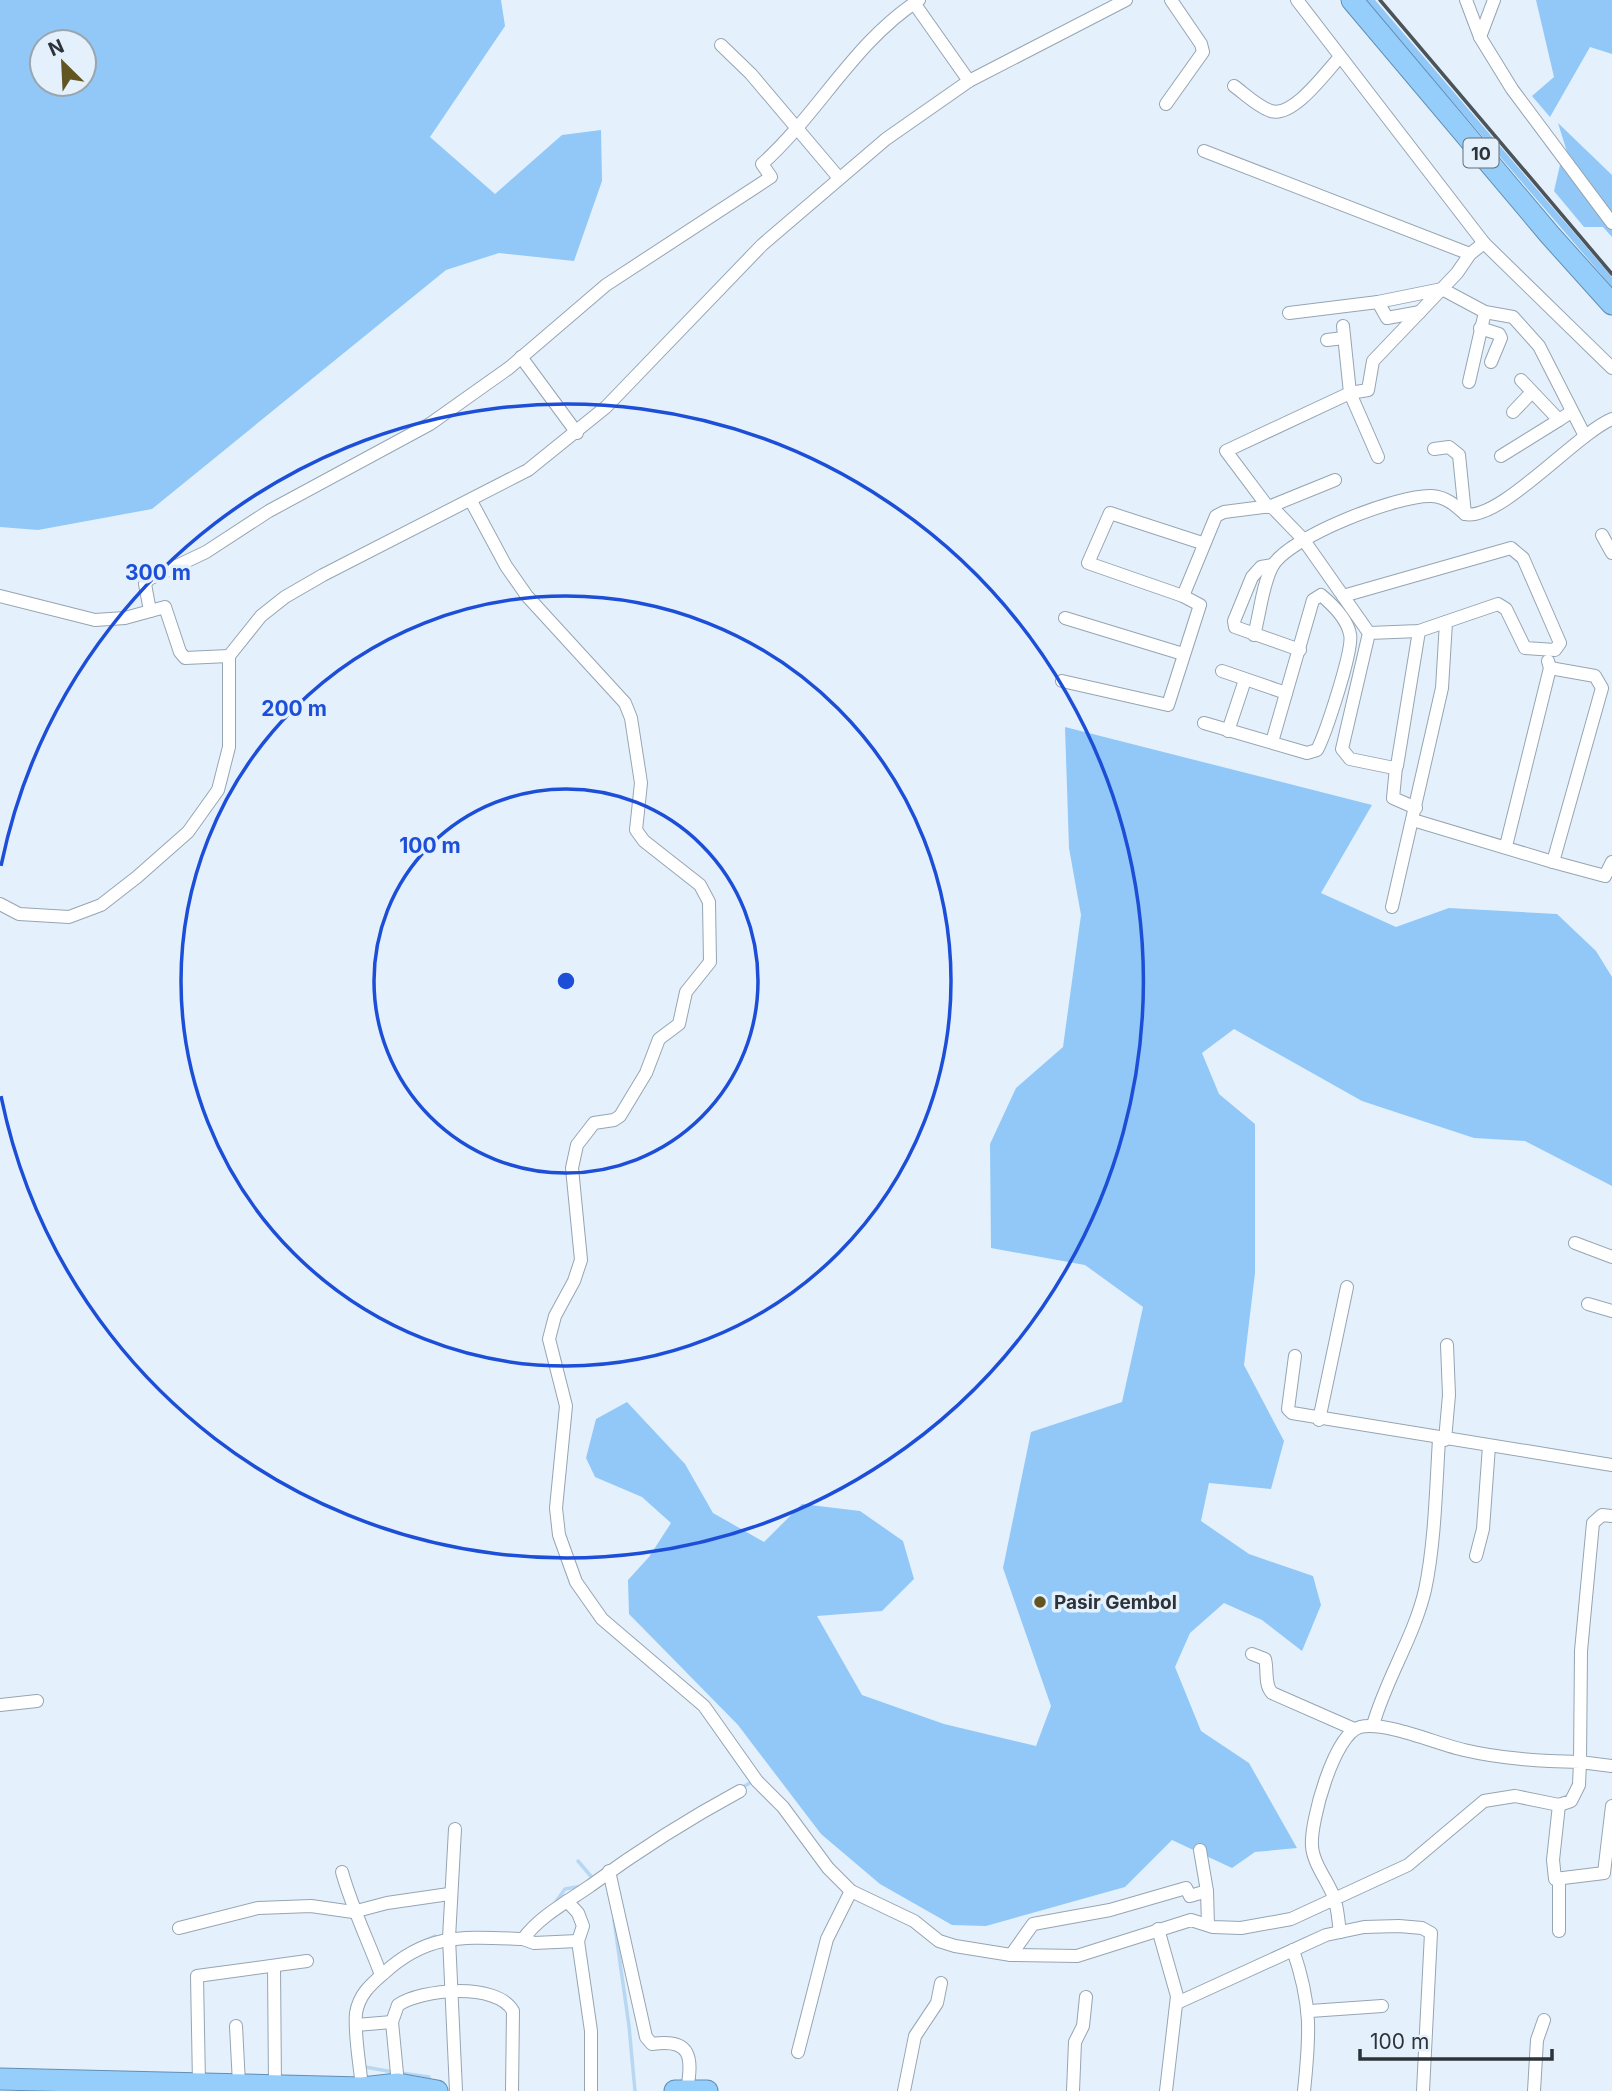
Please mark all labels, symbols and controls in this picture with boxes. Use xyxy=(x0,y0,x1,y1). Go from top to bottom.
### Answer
north arrow xyxy=(28,28,98,98)
text: N xyxy=(45,34,68,61)
road number: 10 xyxy=(1464,138,1498,168)
text: 300 m xyxy=(125,560,191,585)
text: 200 m xyxy=(261,696,327,721)
text: 100 m xyxy=(399,833,461,858)
centre of rings xyxy=(554,969,578,993)
place label: Pasir Gembol xyxy=(1054,1591,1177,1614)
marker: Pasir Gembol xyxy=(1032,1594,1048,1610)
scale bar xyxy=(1360,2018,1552,2062)
text: 100 m xyxy=(1370,2029,1429,2054)

